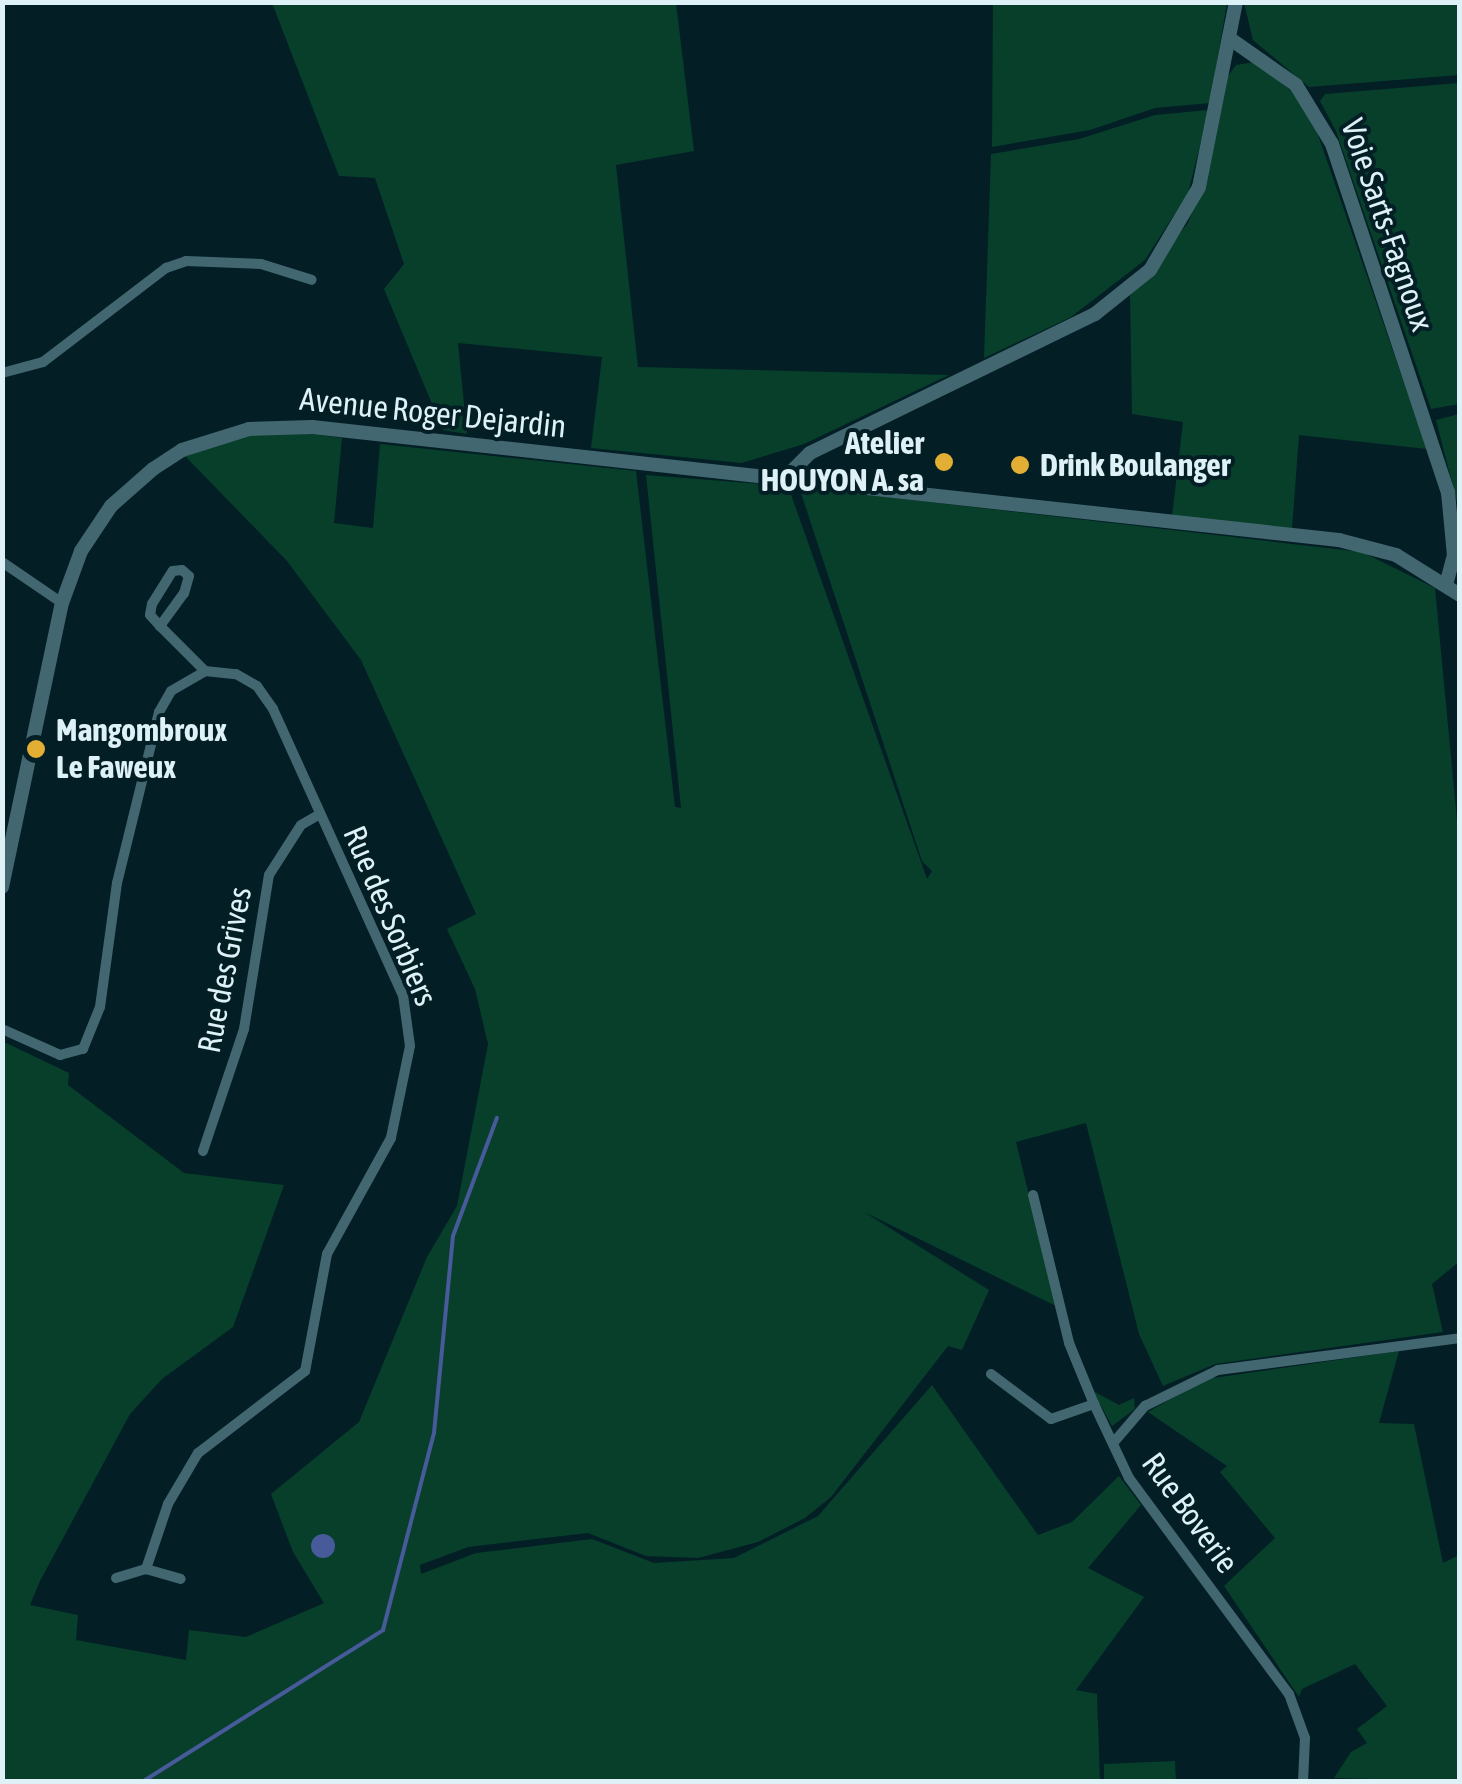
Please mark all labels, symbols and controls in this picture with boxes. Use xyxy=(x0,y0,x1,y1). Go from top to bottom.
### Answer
street label: Voie Sarts-Fagnoux xyxy=(1333,114,1441,336)
street label: Avenue Roger Dejardin xyxy=(298,380,568,446)
place label: Atelier HOUYON A. sa xyxy=(761,425,924,500)
place label: Drink Boulanger xyxy=(1040,446,1230,484)
marker: Atelier HOUYON A. sa xyxy=(933,451,955,473)
marker: Drink Boulanger xyxy=(1009,454,1031,476)
place label: Mangombroux Le Faweux xyxy=(56,712,227,787)
marker: Mangombroux Le Faweux xyxy=(25,738,47,760)
street label: Rue des Sorbiers xyxy=(335,820,445,1012)
street label: Rue des Grives xyxy=(190,884,260,1056)
street label: Rue Boverie xyxy=(1134,1445,1246,1581)

